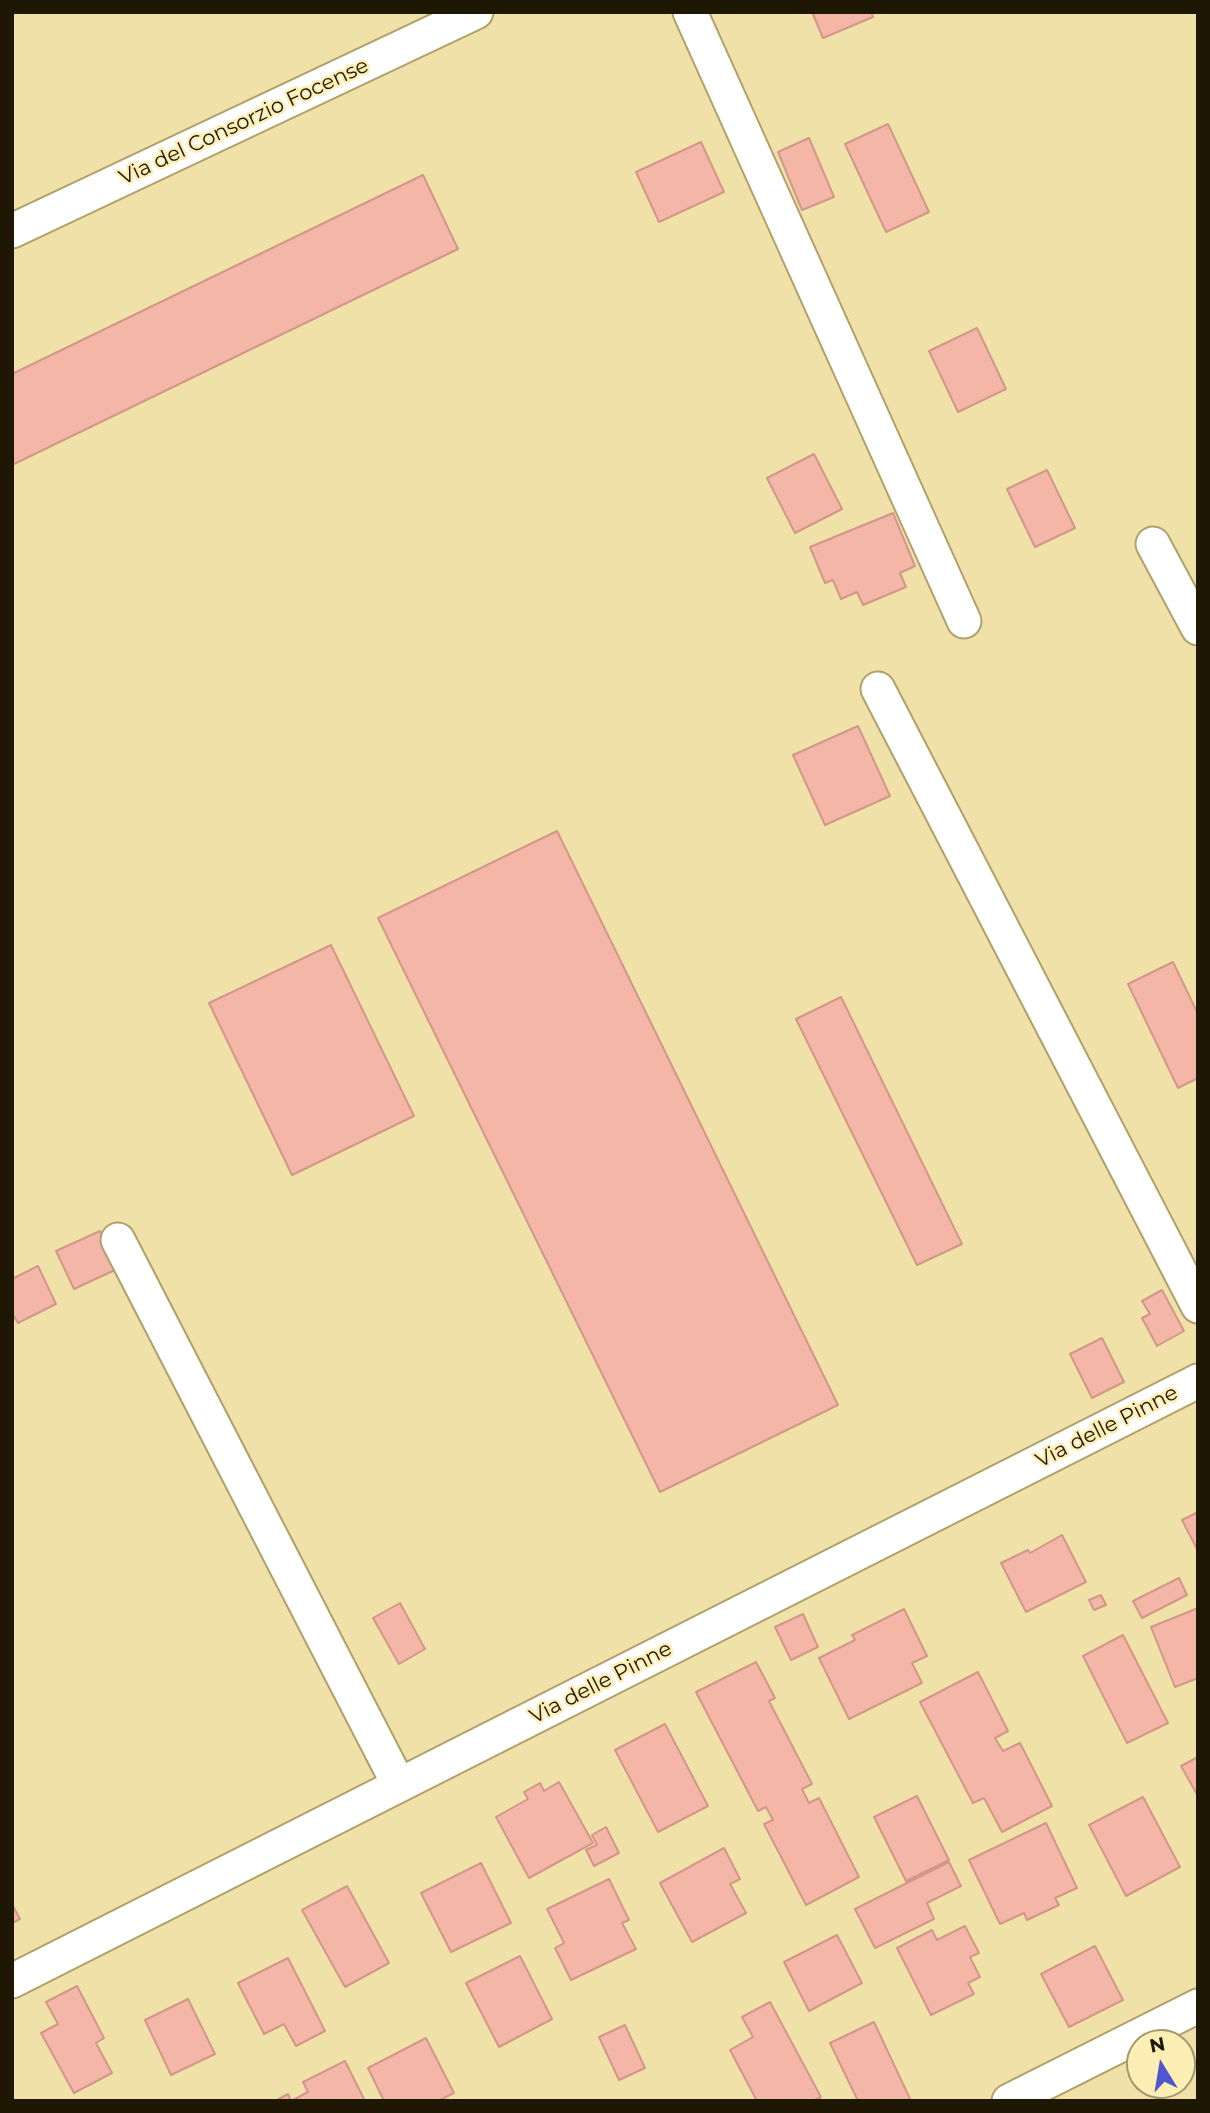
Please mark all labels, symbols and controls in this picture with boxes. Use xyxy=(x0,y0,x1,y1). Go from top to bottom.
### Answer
street label: Via del Consorzio Focense xyxy=(115,53,373,191)
street label: Via delle Pinne xyxy=(1032,1380,1182,1474)
street label: Via delle Pinne xyxy=(526,1636,676,1730)
north arrow xyxy=(1126,2029,1196,2099)
text: N xyxy=(1148,2032,1167,2058)

